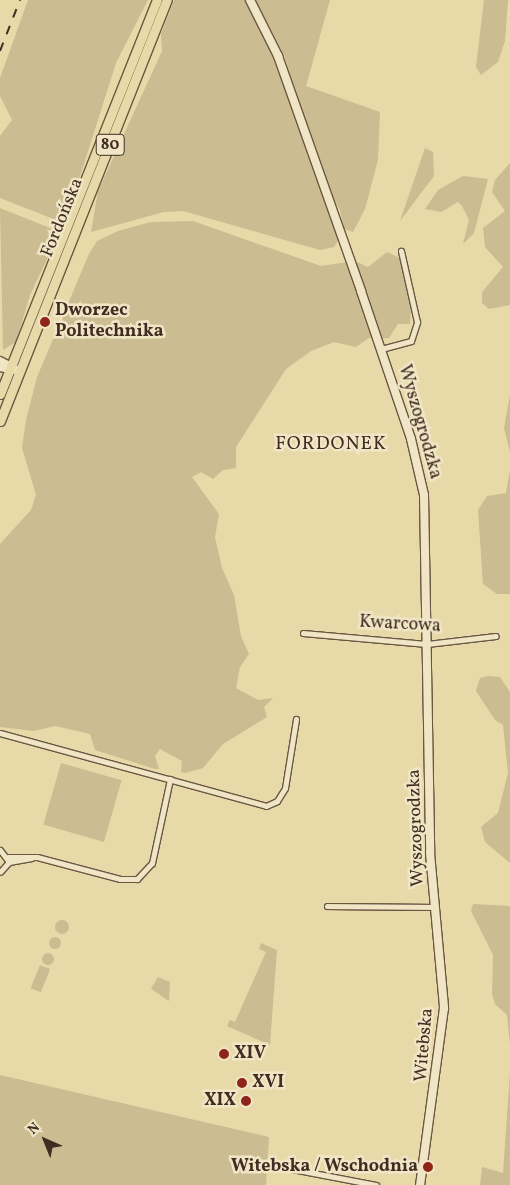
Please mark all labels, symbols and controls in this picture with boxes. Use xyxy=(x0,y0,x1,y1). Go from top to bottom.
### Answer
road number: 80 xyxy=(95,132,125,158)
street label: Fordońska xyxy=(37,175,89,261)
place label: Dworzec Politechnika xyxy=(55,301,164,344)
marker: Dworzec Politechnika xyxy=(39,316,51,328)
street label: Wyszogrodzka xyxy=(392,362,446,482)
district label: FORDONEK xyxy=(274,434,388,456)
street label: Kwarcowa xyxy=(359,612,441,638)
street label: Wyszogrodzka xyxy=(404,769,430,887)
street label: Witebska xyxy=(411,1007,439,1083)
place label: XIV xyxy=(234,1043,266,1065)
marker: XIV xyxy=(218,1048,230,1060)
place label: XVI xyxy=(252,1072,284,1094)
marker: XVI xyxy=(236,1077,248,1089)
place label: XIX xyxy=(204,1090,236,1112)
marker: XIX xyxy=(240,1095,252,1107)
north arrow xyxy=(20,1115,70,1165)
text: N xyxy=(24,1118,44,1139)
place label: Witebska / Wschodnia xyxy=(231,1156,418,1178)
marker: Witebska / Wschodnia xyxy=(422,1161,434,1173)

